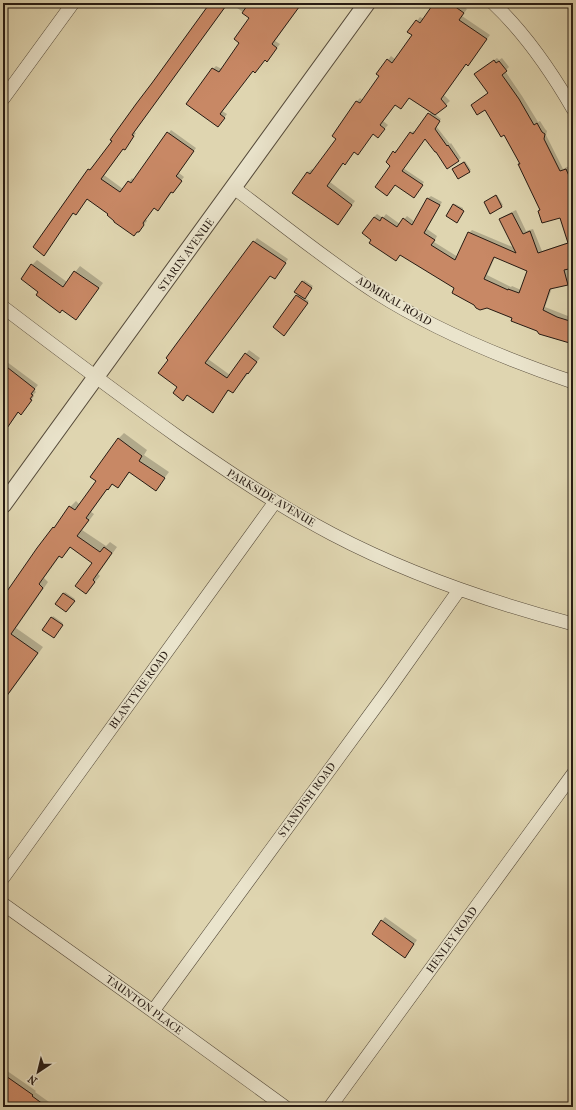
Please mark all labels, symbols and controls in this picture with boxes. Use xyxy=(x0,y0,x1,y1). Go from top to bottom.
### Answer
street label: STARIN AVENUE xyxy=(155,216,217,294)
street label: ADMIRAL ROAD xyxy=(353,273,434,329)
street label: PARKSIDE AVENUE xyxy=(225,467,318,530)
street label: BLANTYRE ROAD xyxy=(106,649,172,731)
street label: STANDISH ROAD xyxy=(275,760,339,840)
street label: HENLEY ROAD xyxy=(424,904,480,976)
street label: TAUNTON PLACE xyxy=(103,973,185,1037)
north arrow xyxy=(18,1052,58,1092)
text: N xyxy=(25,1072,40,1088)

